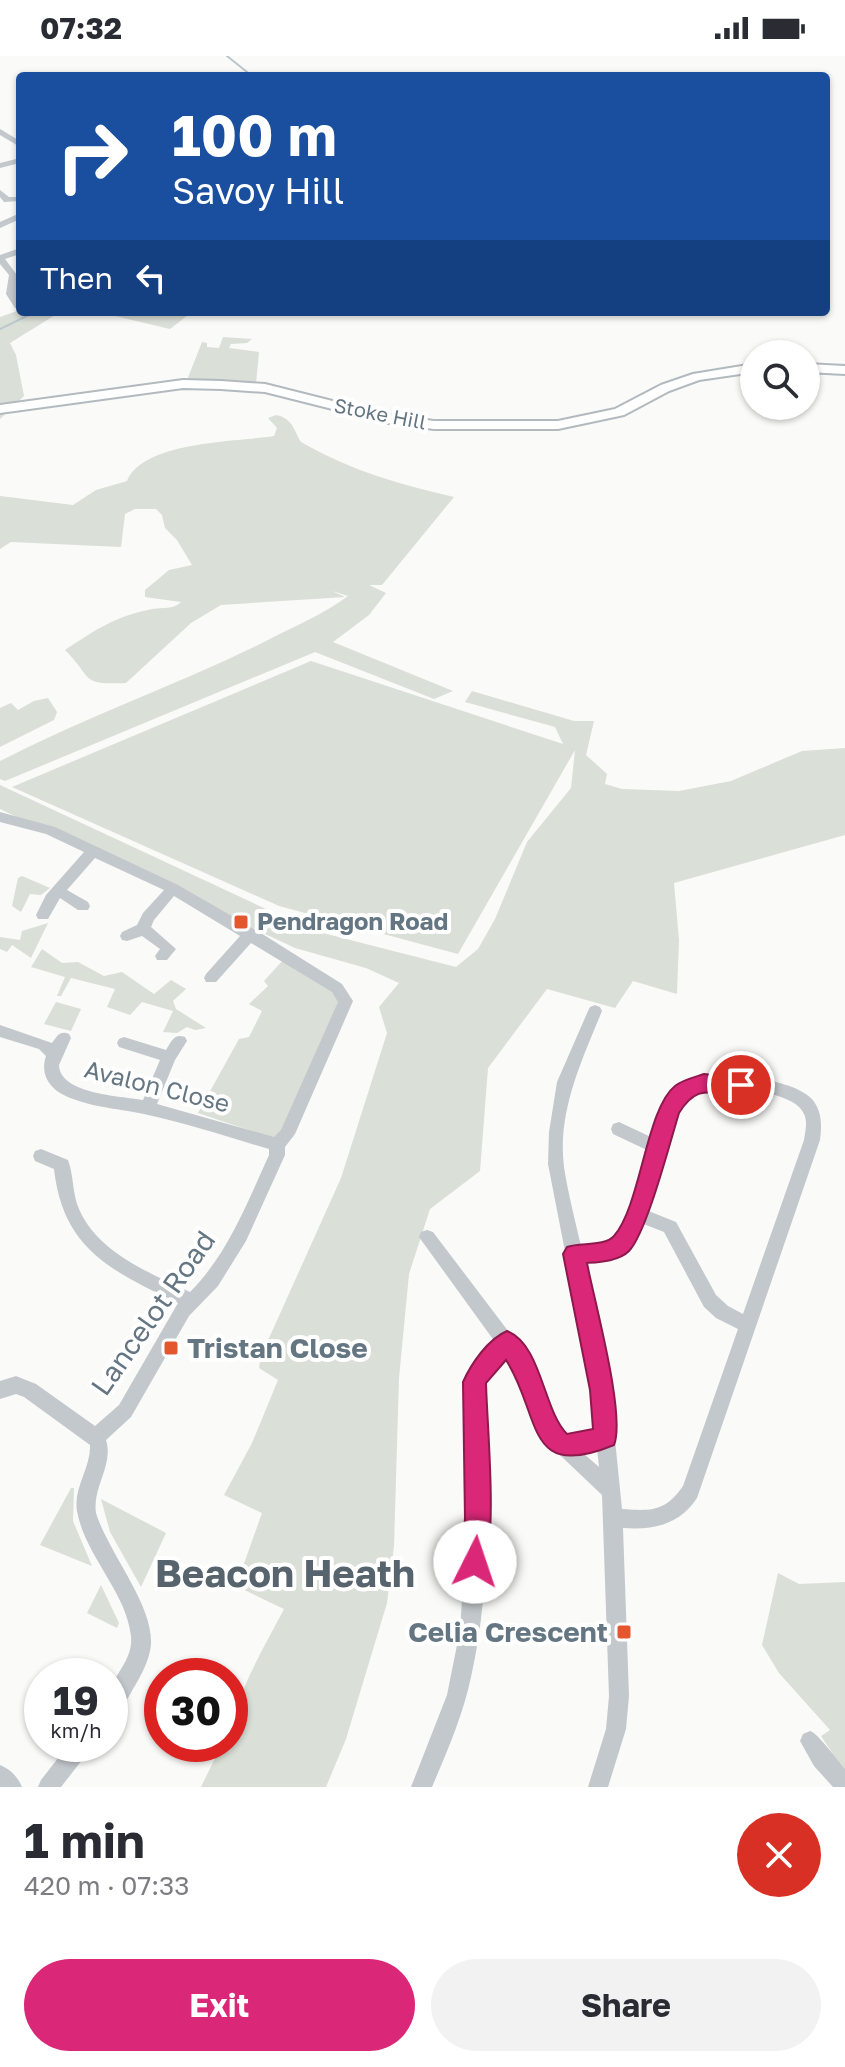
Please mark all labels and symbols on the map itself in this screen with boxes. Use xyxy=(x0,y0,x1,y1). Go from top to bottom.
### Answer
street label: Stoke Hill xyxy=(332,392,428,434)
place label: Pendragon Road xyxy=(257,906,448,935)
marker: Pendragon Road xyxy=(232,913,250,931)
pin xyxy=(707,1051,775,1119)
street label: Avalon Close xyxy=(82,1054,233,1118)
street label: Lancelot Road xyxy=(84,1224,221,1401)
place label: Tristan Close xyxy=(187,1331,368,1364)
marker: Tristan Close xyxy=(162,1339,180,1357)
position arrow xyxy=(433,1520,517,1604)
district label: Beacon Heath xyxy=(155,1550,415,1595)
place label: Celia Crescent xyxy=(408,1615,608,1648)
marker: Celia Crescent xyxy=(615,1623,633,1641)
speed limit sign: 30 xyxy=(144,1658,248,1762)

